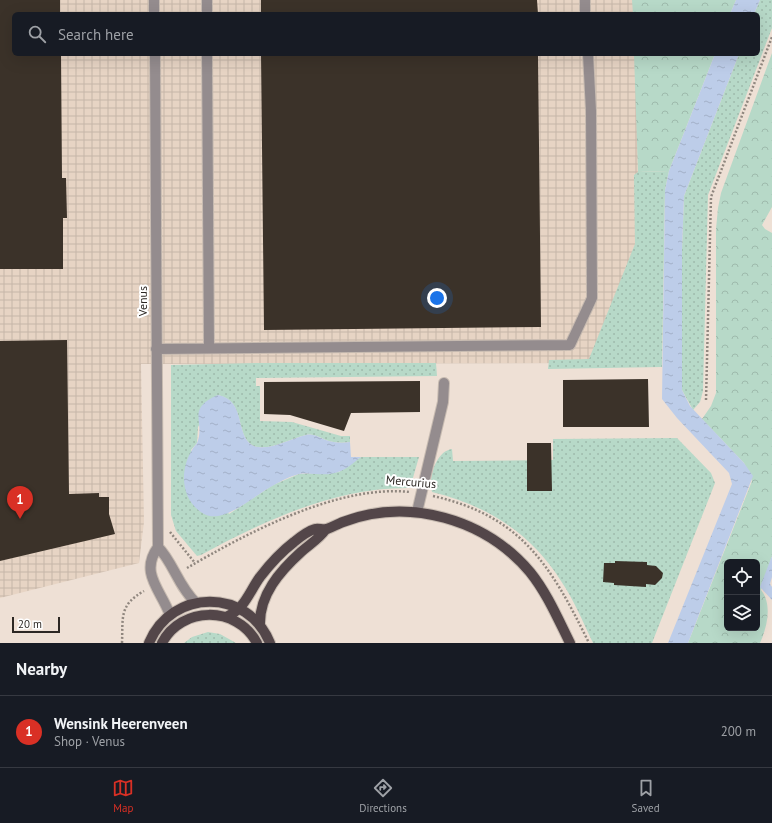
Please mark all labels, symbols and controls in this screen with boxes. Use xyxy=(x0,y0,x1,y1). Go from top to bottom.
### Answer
search box xyxy=(12,12,760,56)
icon: search xyxy=(26,23,48,45)
text: Search here xyxy=(58,25,134,44)
street label: Venus xyxy=(135,286,150,317)
your location xyxy=(427,288,447,308)
street label: Mercurius xyxy=(385,472,437,491)
pin: 1 xyxy=(7,486,33,519)
map controls xyxy=(724,559,760,631)
button: locate xyxy=(724,559,760,595)
button: layers xyxy=(724,595,760,631)
scale bar xyxy=(12,615,60,634)
text: 20 m xyxy=(18,617,42,631)
text: Nearby xyxy=(16,658,67,680)
text: Wensink Heerenveen xyxy=(54,714,188,733)
text: 1 xyxy=(25,723,33,740)
text: 200 m xyxy=(721,723,756,740)
text: Shop · Venus xyxy=(54,733,125,750)
tab: Map xyxy=(112,777,134,815)
tab: Directions xyxy=(359,777,407,815)
tab: Saved xyxy=(632,777,660,815)

